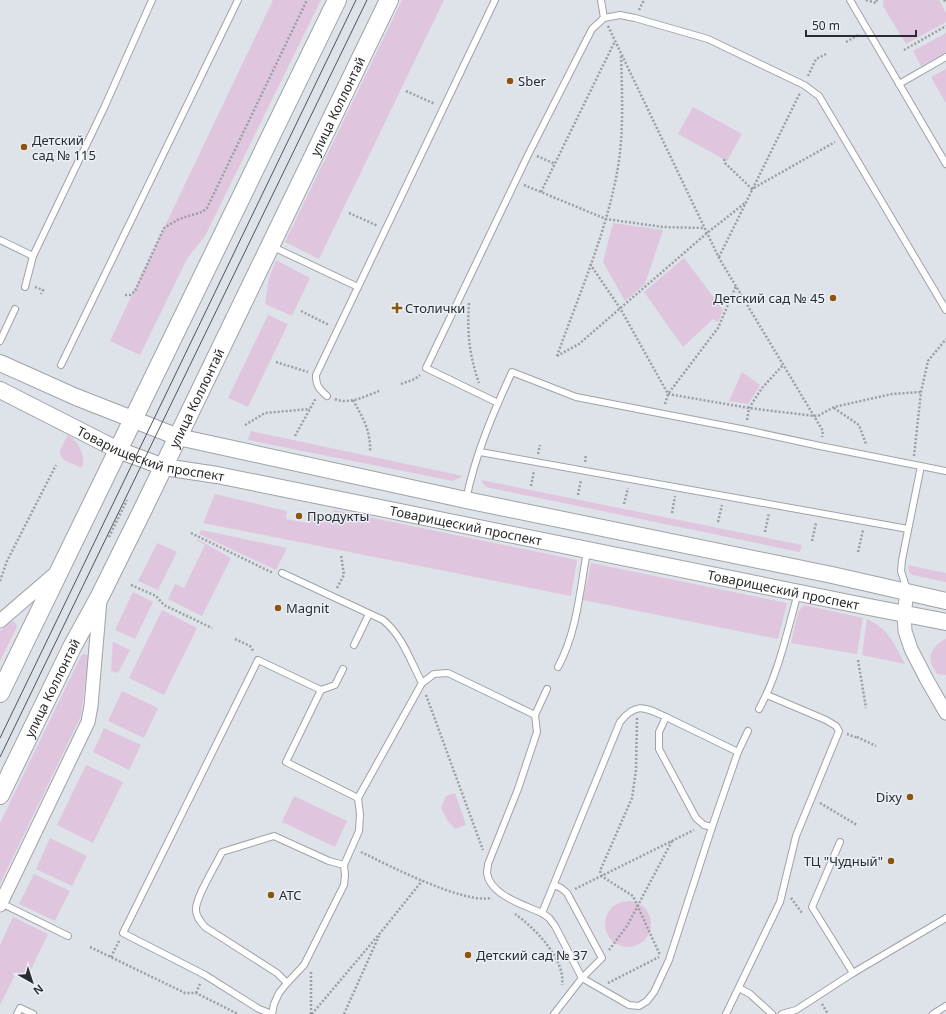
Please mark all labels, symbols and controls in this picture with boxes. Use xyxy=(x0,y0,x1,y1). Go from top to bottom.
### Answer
scale bar xyxy=(806,12,916,38)
text: 50 m xyxy=(812,17,840,34)
street label: улица Коллонтай xyxy=(306,54,369,159)
place label: Sber xyxy=(518,72,546,90)
marker: Sber xyxy=(505,76,515,86)
place label: Детский сад № 115 xyxy=(32,131,96,164)
marker: Детский сад № 115 xyxy=(19,142,29,152)
place label: Детский сад № 45 xyxy=(713,289,825,307)
marker: Детский сад № 45 xyxy=(828,293,838,303)
place label: Столички xyxy=(405,299,465,317)
marker: Столички xyxy=(392,303,402,313)
street label: улица Коллонтай xyxy=(165,345,228,451)
street label: Товарищеский проспект xyxy=(74,422,226,485)
street label: Товарищеский проспект xyxy=(388,501,544,550)
place label: Продукты xyxy=(307,507,369,525)
marker: Продукты xyxy=(294,511,304,521)
street label: Товарищеский проспект xyxy=(706,566,861,614)
place label: Magnit xyxy=(286,599,329,617)
marker: Magnit xyxy=(273,603,283,613)
street label: улица Коллонтай xyxy=(20,635,84,741)
place label: Dixy xyxy=(876,788,902,806)
marker: Dixy xyxy=(905,792,915,802)
place label: ТЦ "Чудный" xyxy=(804,852,883,870)
marker: ТЦ "Чудный" xyxy=(886,856,896,866)
place label: АТС xyxy=(279,886,302,904)
marker: АТС xyxy=(266,890,276,900)
place label: Детский сад № 37 xyxy=(476,946,588,964)
marker: Детский сад № 37 xyxy=(463,950,473,960)
north arrow xyxy=(12,962,52,1002)
text: N xyxy=(30,982,47,999)

